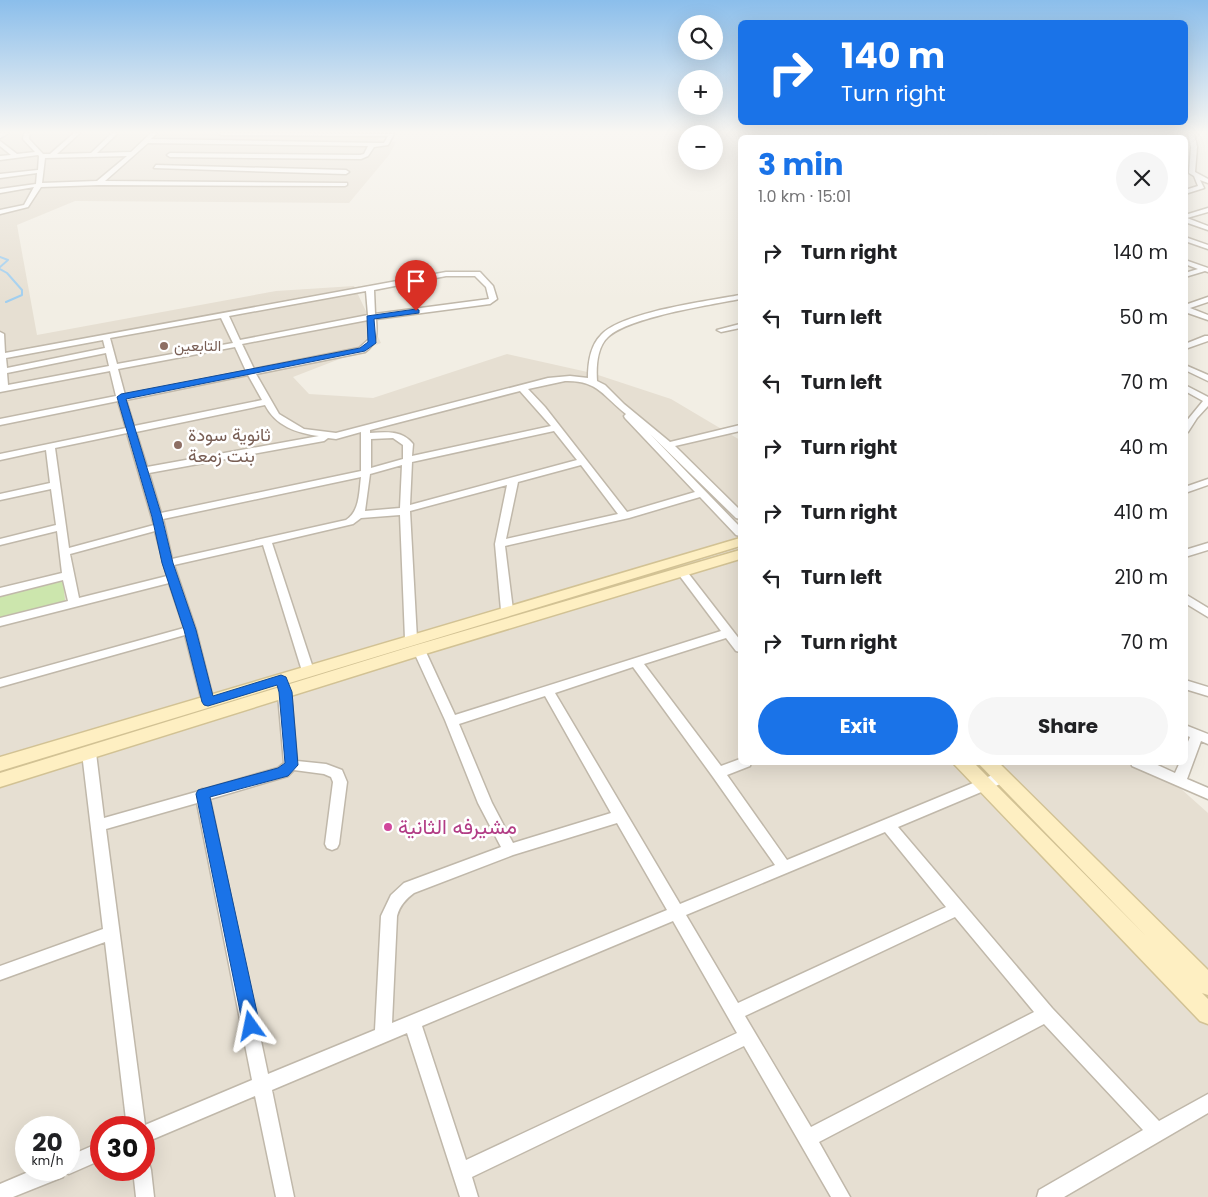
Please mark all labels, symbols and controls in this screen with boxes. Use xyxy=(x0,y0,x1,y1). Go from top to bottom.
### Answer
map controls xyxy=(678,15,723,170)
button: search xyxy=(678,15,723,60)
text: 140 m xyxy=(841,31,945,80)
icon: right xyxy=(758,40,823,105)
button: + xyxy=(678,70,723,115)
text: Turn right xyxy=(841,78,946,109)
button: − xyxy=(678,125,723,170)
text: 3 min xyxy=(758,143,843,186)
button: close xyxy=(1116,152,1168,204)
text: 1.0 km · 15:01 xyxy=(758,185,851,208)
icon: right xyxy=(758,239,786,267)
text: Turn right xyxy=(801,239,897,266)
text: 140 m xyxy=(1113,239,1168,266)
pin xyxy=(395,260,437,311)
icon: arrive xyxy=(402,267,430,295)
icon: left xyxy=(758,304,786,332)
text: Turn left xyxy=(801,304,882,331)
text: 50 m xyxy=(1119,304,1168,331)
place label: التابعين xyxy=(174,335,221,356)
marker: التابعين xyxy=(158,340,170,352)
icon: left xyxy=(758,369,786,397)
text: Turn left xyxy=(801,369,882,396)
text: 70 m xyxy=(1121,369,1168,396)
place label: ثانوية سودة بنت زمعة xyxy=(188,422,271,468)
icon: right xyxy=(758,434,786,462)
text: Turn right xyxy=(801,434,897,461)
text: 40 m xyxy=(1119,434,1168,461)
marker: ثانوية سودة بنت زمعة xyxy=(172,439,184,451)
icon: right xyxy=(758,499,786,527)
text: Turn right xyxy=(801,499,897,526)
text: 410 m xyxy=(1113,499,1168,526)
icon: left xyxy=(758,564,786,592)
text: Turn left xyxy=(801,564,882,591)
text: 210 m xyxy=(1114,564,1168,591)
icon: right xyxy=(758,629,786,657)
text: Turn right xyxy=(801,629,897,656)
text: 70 m xyxy=(1121,629,1168,656)
button: Exit xyxy=(758,697,958,755)
button: Share xyxy=(968,697,1168,755)
place label: مشيرفه الثانية xyxy=(398,812,517,841)
marker: مشيرفه الثانية xyxy=(382,821,394,833)
position arrow xyxy=(224,999,276,1051)
speed limit sign: 30 xyxy=(90,1116,155,1181)
text: 20 xyxy=(32,1125,63,1160)
text: km/h xyxy=(32,1152,63,1169)

